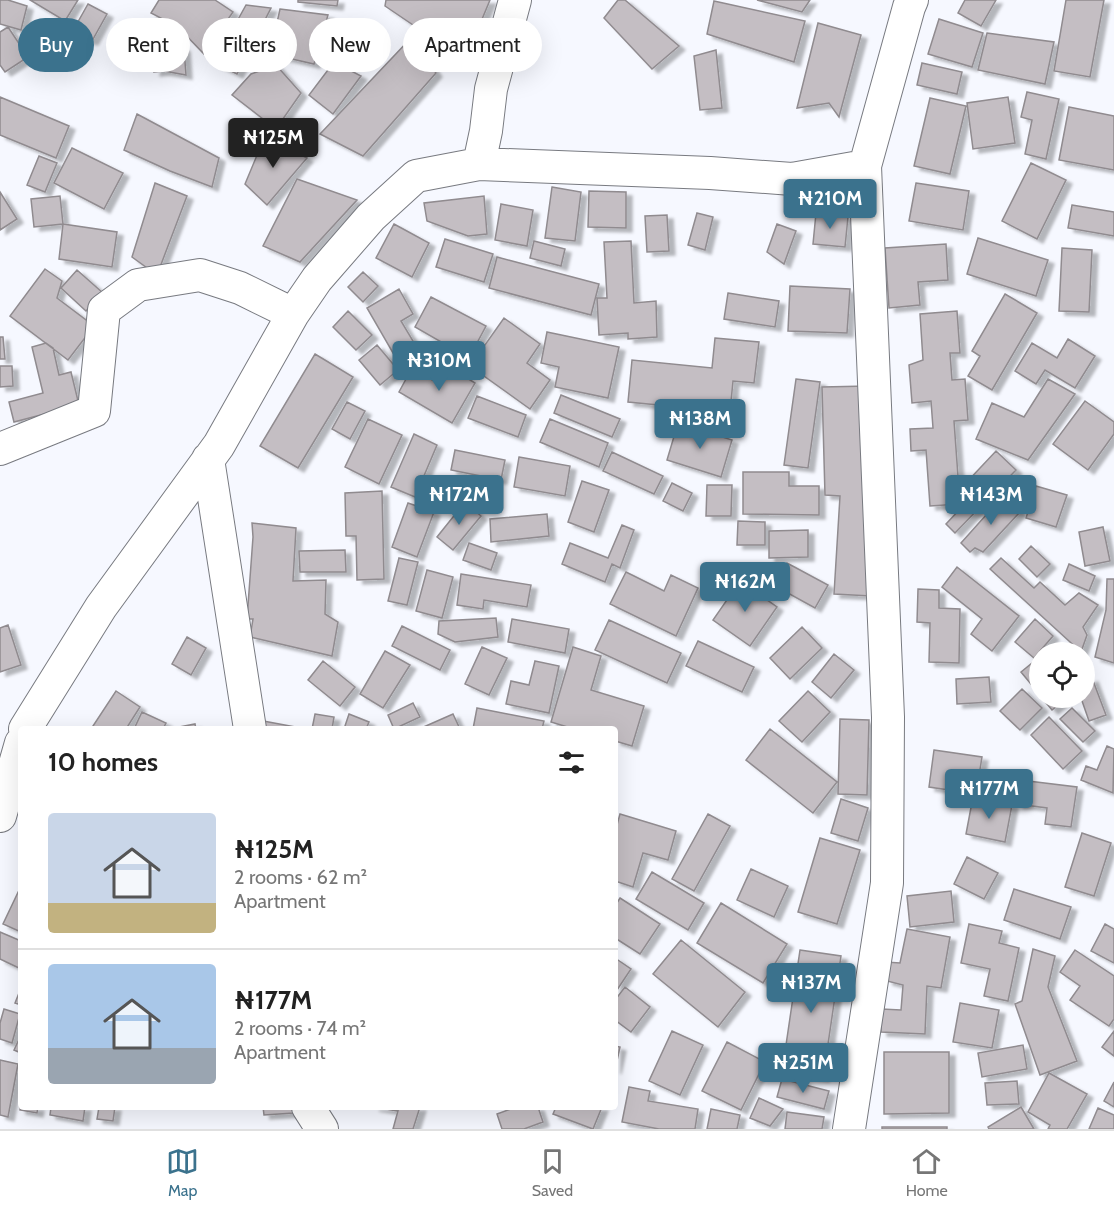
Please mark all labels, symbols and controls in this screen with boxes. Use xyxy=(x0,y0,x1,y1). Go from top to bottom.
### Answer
chip: Buy xyxy=(18,18,94,72)
chip: Rent xyxy=(106,18,190,72)
chip: Filters xyxy=(202,18,297,72)
chip: New xyxy=(309,18,391,72)
chip: Apartment xyxy=(403,18,542,72)
pin: ₦125M xyxy=(231,118,315,169)
text: ₦125M xyxy=(242,125,304,149)
pin: ₦210M xyxy=(788,179,872,230)
text: ₦210M xyxy=(798,186,862,210)
pin: ₦310M xyxy=(397,341,481,392)
text: ₦310M xyxy=(406,348,472,372)
pin: ₦138M xyxy=(658,399,742,450)
text: ₦138M xyxy=(668,406,732,430)
pin: ₦172M xyxy=(417,475,501,526)
pin: ₦143M xyxy=(949,475,1033,526)
text: ₦172M xyxy=(429,482,489,506)
text: ₦143M xyxy=(959,482,1023,506)
pin: ₦162M xyxy=(703,562,787,613)
text: ₦162M xyxy=(714,569,776,593)
map controls xyxy=(1029,642,1095,708)
button: locate xyxy=(1029,642,1095,708)
text: 10 homes xyxy=(48,746,158,778)
icon: filters xyxy=(555,746,588,779)
pin: ₦177M xyxy=(947,769,1031,820)
text: ₦177M xyxy=(959,776,1019,800)
text: ₦125M xyxy=(234,833,314,865)
icon: home xyxy=(96,837,168,909)
text: 2 rooms · 62 m² xyxy=(234,865,367,889)
text: Apartment xyxy=(234,889,326,913)
pin: ₦137M xyxy=(769,963,853,1014)
text: ₦137M xyxy=(781,970,841,994)
text: ₦177M xyxy=(234,984,312,1016)
icon: home xyxy=(96,988,168,1060)
text: 2 rooms · 74 m² xyxy=(234,1016,366,1040)
text: Apartment xyxy=(234,1040,326,1064)
pin: ₦251M xyxy=(761,1043,845,1094)
text: ₦251M xyxy=(772,1050,834,1074)
tab: Map xyxy=(166,1145,199,1200)
tab: Saved xyxy=(532,1145,573,1200)
tab: Home xyxy=(906,1145,948,1200)

